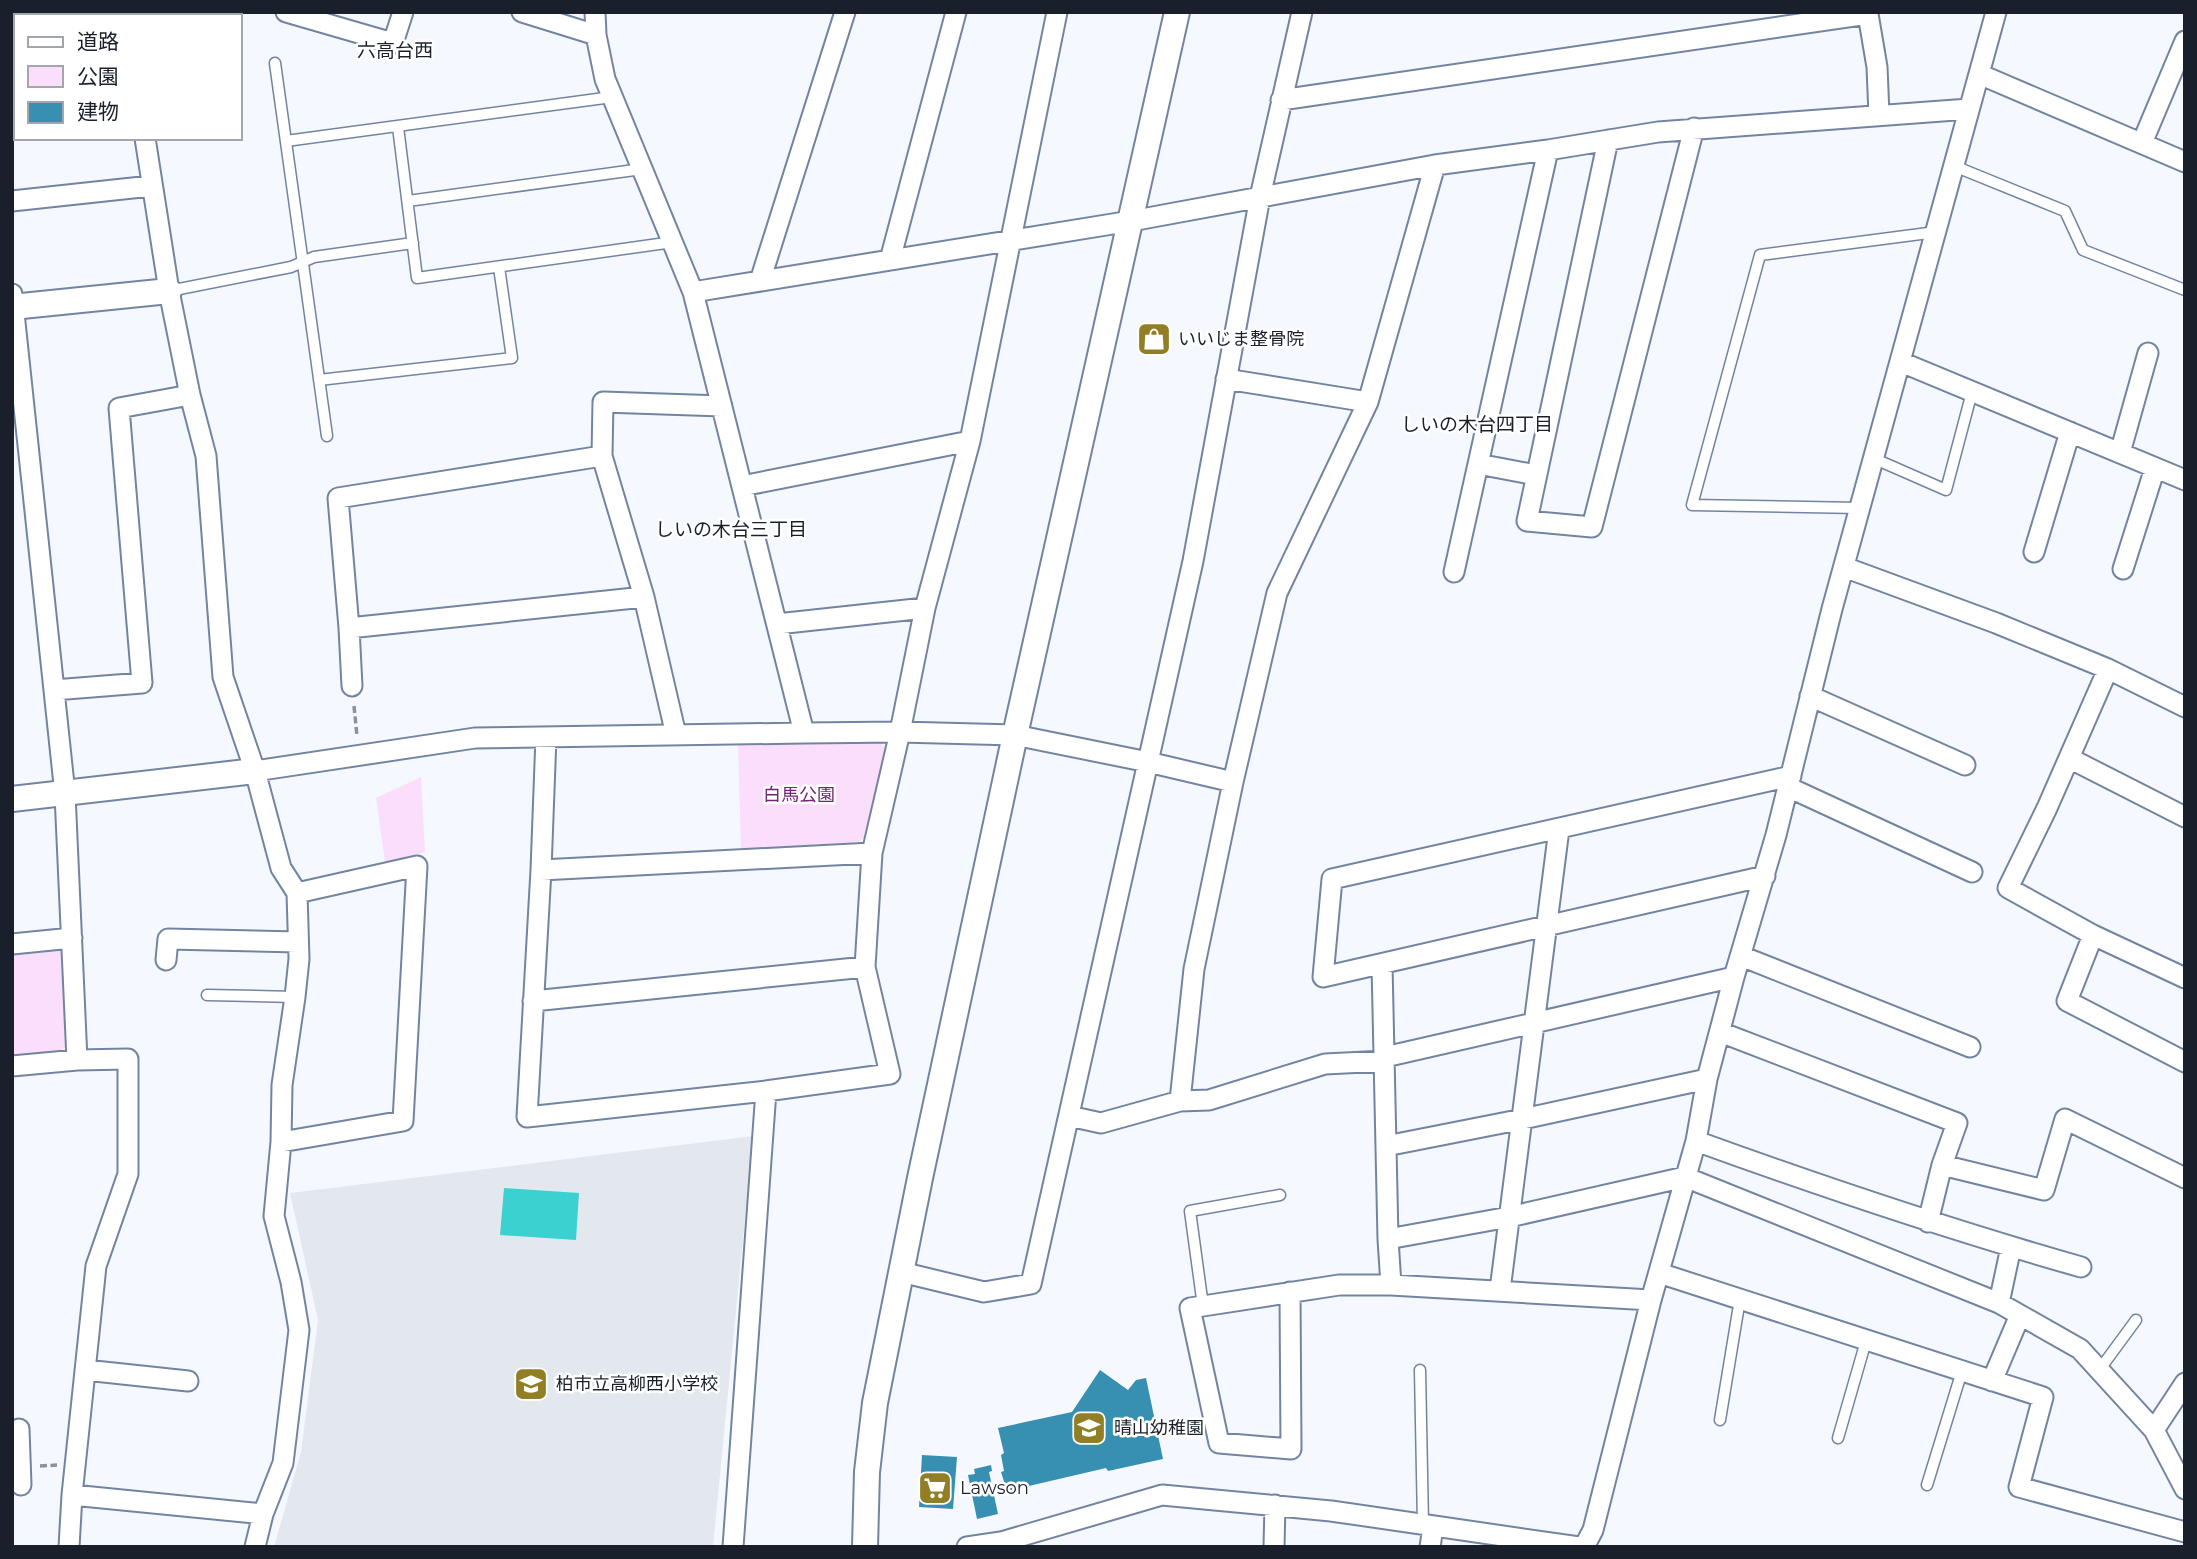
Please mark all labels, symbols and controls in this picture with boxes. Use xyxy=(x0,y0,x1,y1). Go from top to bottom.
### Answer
legend xyxy=(14,14,242,140)
text: 道路 xyxy=(77,29,119,54)
district label: 六高台西 xyxy=(357,39,433,62)
text: 公園 xyxy=(77,64,119,89)
text: 建物 xyxy=(77,99,119,124)
shop icon: いいじま整骨院 xyxy=(1135,320,1173,358)
place label: いいじま整骨院 xyxy=(1178,328,1304,350)
district label: しいの木台四丁目 xyxy=(1401,413,1553,436)
district label: しいの木台三丁目 xyxy=(655,518,807,541)
park label: 白馬公園 xyxy=(763,784,835,806)
school or university icon: 柏市立高柳西小学校 xyxy=(512,1365,550,1403)
place label: 柏市立高柳西小学校 xyxy=(556,1373,718,1395)
school or university icon: 晴山幼稚園 xyxy=(1070,1409,1108,1447)
place label: 晴山幼稚園 xyxy=(1114,1417,1204,1439)
supermarket icon: Lawson xyxy=(916,1469,954,1507)
place label: Lawson xyxy=(960,1477,1029,1499)

